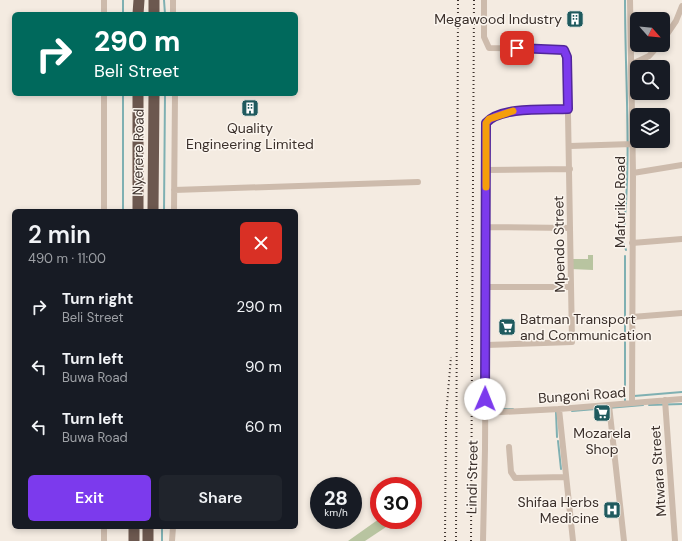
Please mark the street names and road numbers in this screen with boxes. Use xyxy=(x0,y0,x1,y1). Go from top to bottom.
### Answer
street label: Nyerere Road xyxy=(128,108,148,196)
street label: Mafuriko Road xyxy=(611,156,629,248)
street label: Mpendo Street xyxy=(549,195,569,293)
street label: Bungoni Road xyxy=(537,383,627,407)
street label: Mtwara Street xyxy=(646,425,670,517)
street label: Lindi Street xyxy=(462,440,482,514)

